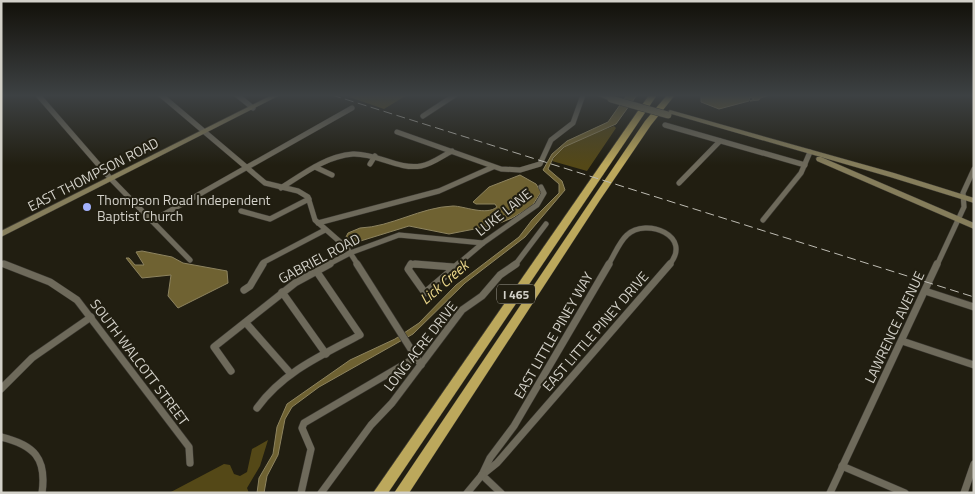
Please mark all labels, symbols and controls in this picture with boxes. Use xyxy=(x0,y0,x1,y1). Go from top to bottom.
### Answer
street label: EAST THOMPSON ROAD xyxy=(24,132,162,216)
street label: LUKE LANE xyxy=(470,183,536,241)
place label: Thompson Road Independent Baptist Church xyxy=(97,189,271,226)
marker: Thompson Road Independent Baptist Church xyxy=(81,201,93,213)
street label: GABRIEL ROAD xyxy=(274,228,364,288)
water label: Lick Creek xyxy=(414,253,475,310)
street label: EAST LITTLE PINEY DRIVE xyxy=(537,266,653,396)
street label: EAST LITTLE PINEY WAY xyxy=(508,267,598,402)
street label: LAWRENCE AVENUE xyxy=(859,267,929,386)
road number: I 465 xyxy=(497,284,535,304)
street label: SOUTH WALCOTT STREET xyxy=(85,294,195,430)
street label: LONG ACRE DRIVE xyxy=(378,296,462,395)

